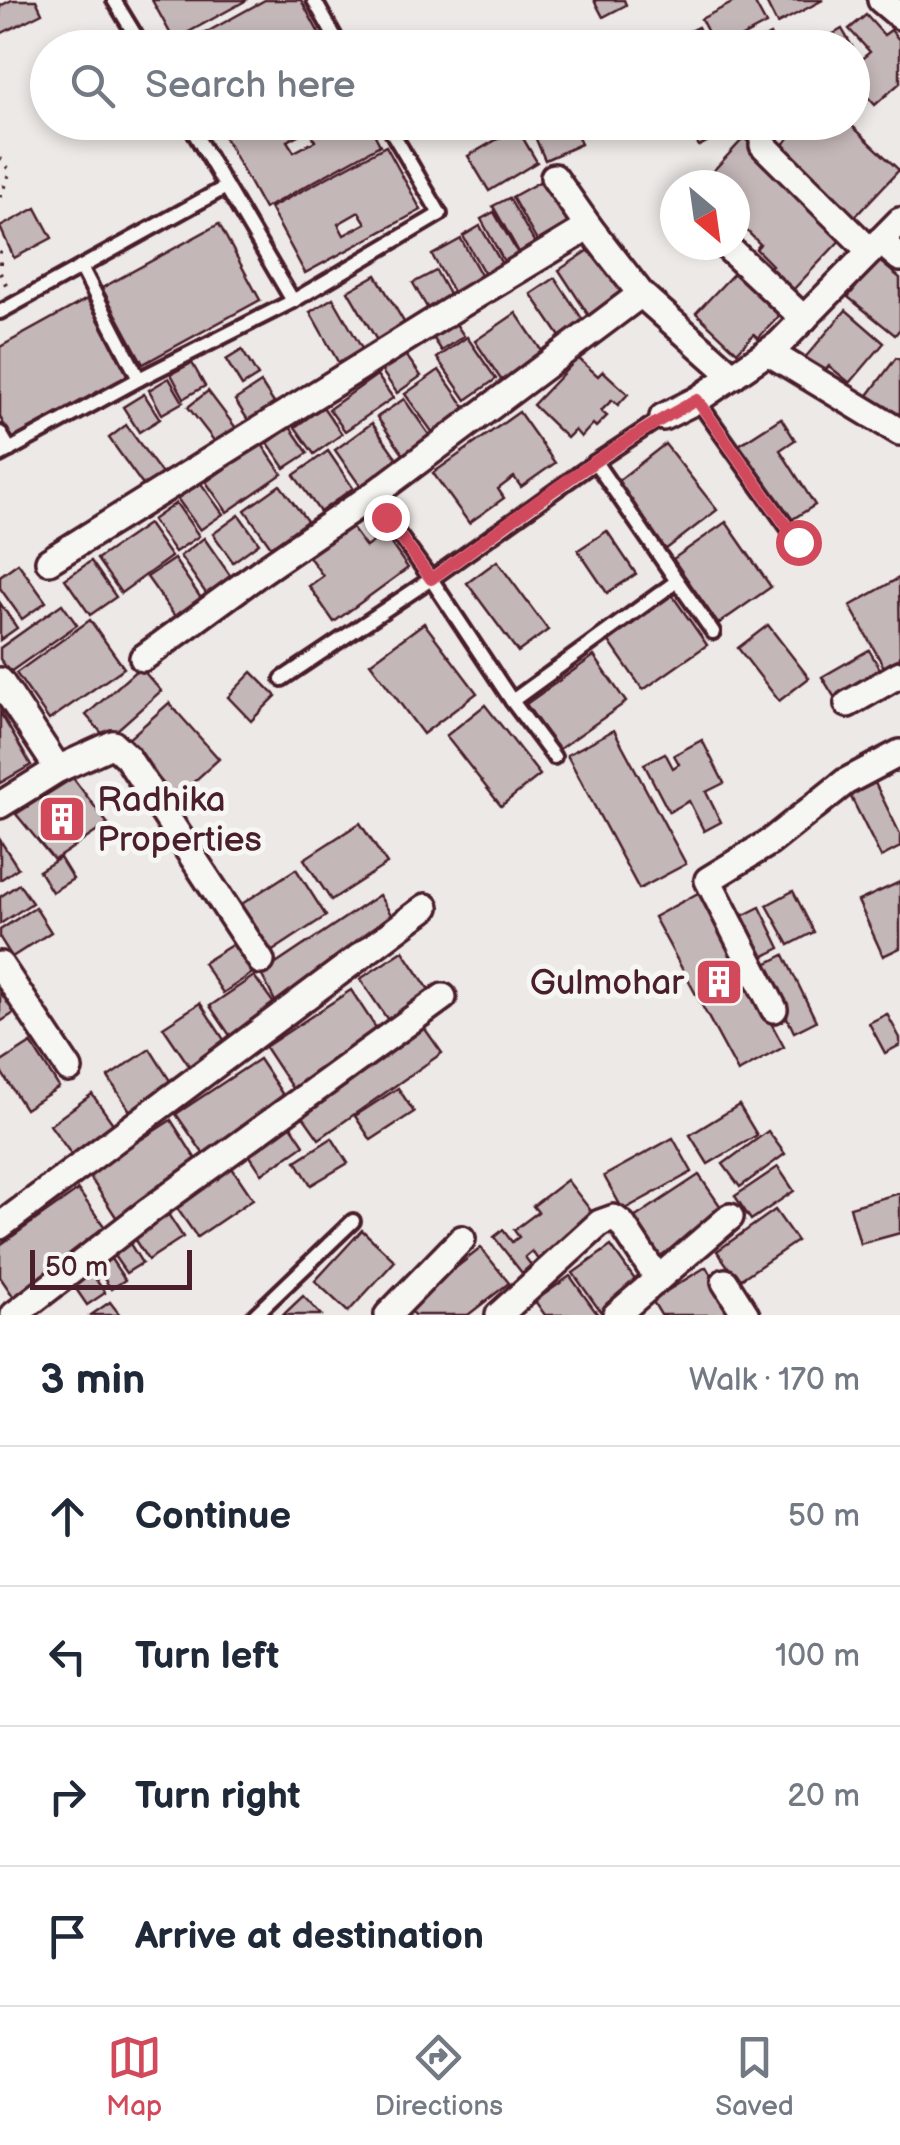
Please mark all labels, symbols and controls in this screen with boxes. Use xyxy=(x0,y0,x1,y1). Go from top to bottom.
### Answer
search box xyxy=(30,30,870,140)
icon: search xyxy=(65,58,120,113)
text: Search here xyxy=(145,63,356,108)
north arrow xyxy=(660,170,750,260)
route end xyxy=(364,495,410,541)
route start xyxy=(776,520,822,566)
place label: Radhika Properties xyxy=(97,779,262,862)
building icon: Radhika Properties xyxy=(36,793,88,845)
building icon: Gulmohar xyxy=(693,956,745,1008)
place label: Gulmohar xyxy=(530,962,685,1005)
scale bar xyxy=(30,1245,192,1290)
text: 50 m xyxy=(45,1251,108,1284)
text: 3 min xyxy=(40,1355,145,1406)
text: Walk · 170 m xyxy=(689,1361,860,1400)
icon: ahead xyxy=(40,1489,95,1544)
text: Continue xyxy=(135,1494,291,1539)
text: 50 m xyxy=(788,1497,860,1536)
icon: left xyxy=(40,1629,95,1684)
text: Turn left xyxy=(135,1634,279,1679)
text: 100 m xyxy=(775,1637,860,1676)
icon: right xyxy=(40,1769,95,1824)
text: Turn right xyxy=(135,1774,300,1819)
text: 20 m xyxy=(787,1777,860,1816)
icon: arrive xyxy=(40,1909,95,1964)
text: Arrive at destination xyxy=(135,1914,484,1959)
tab: Map xyxy=(106,2030,162,2123)
tab: Directions xyxy=(374,2030,503,2123)
tab: Saved xyxy=(715,2030,794,2123)

